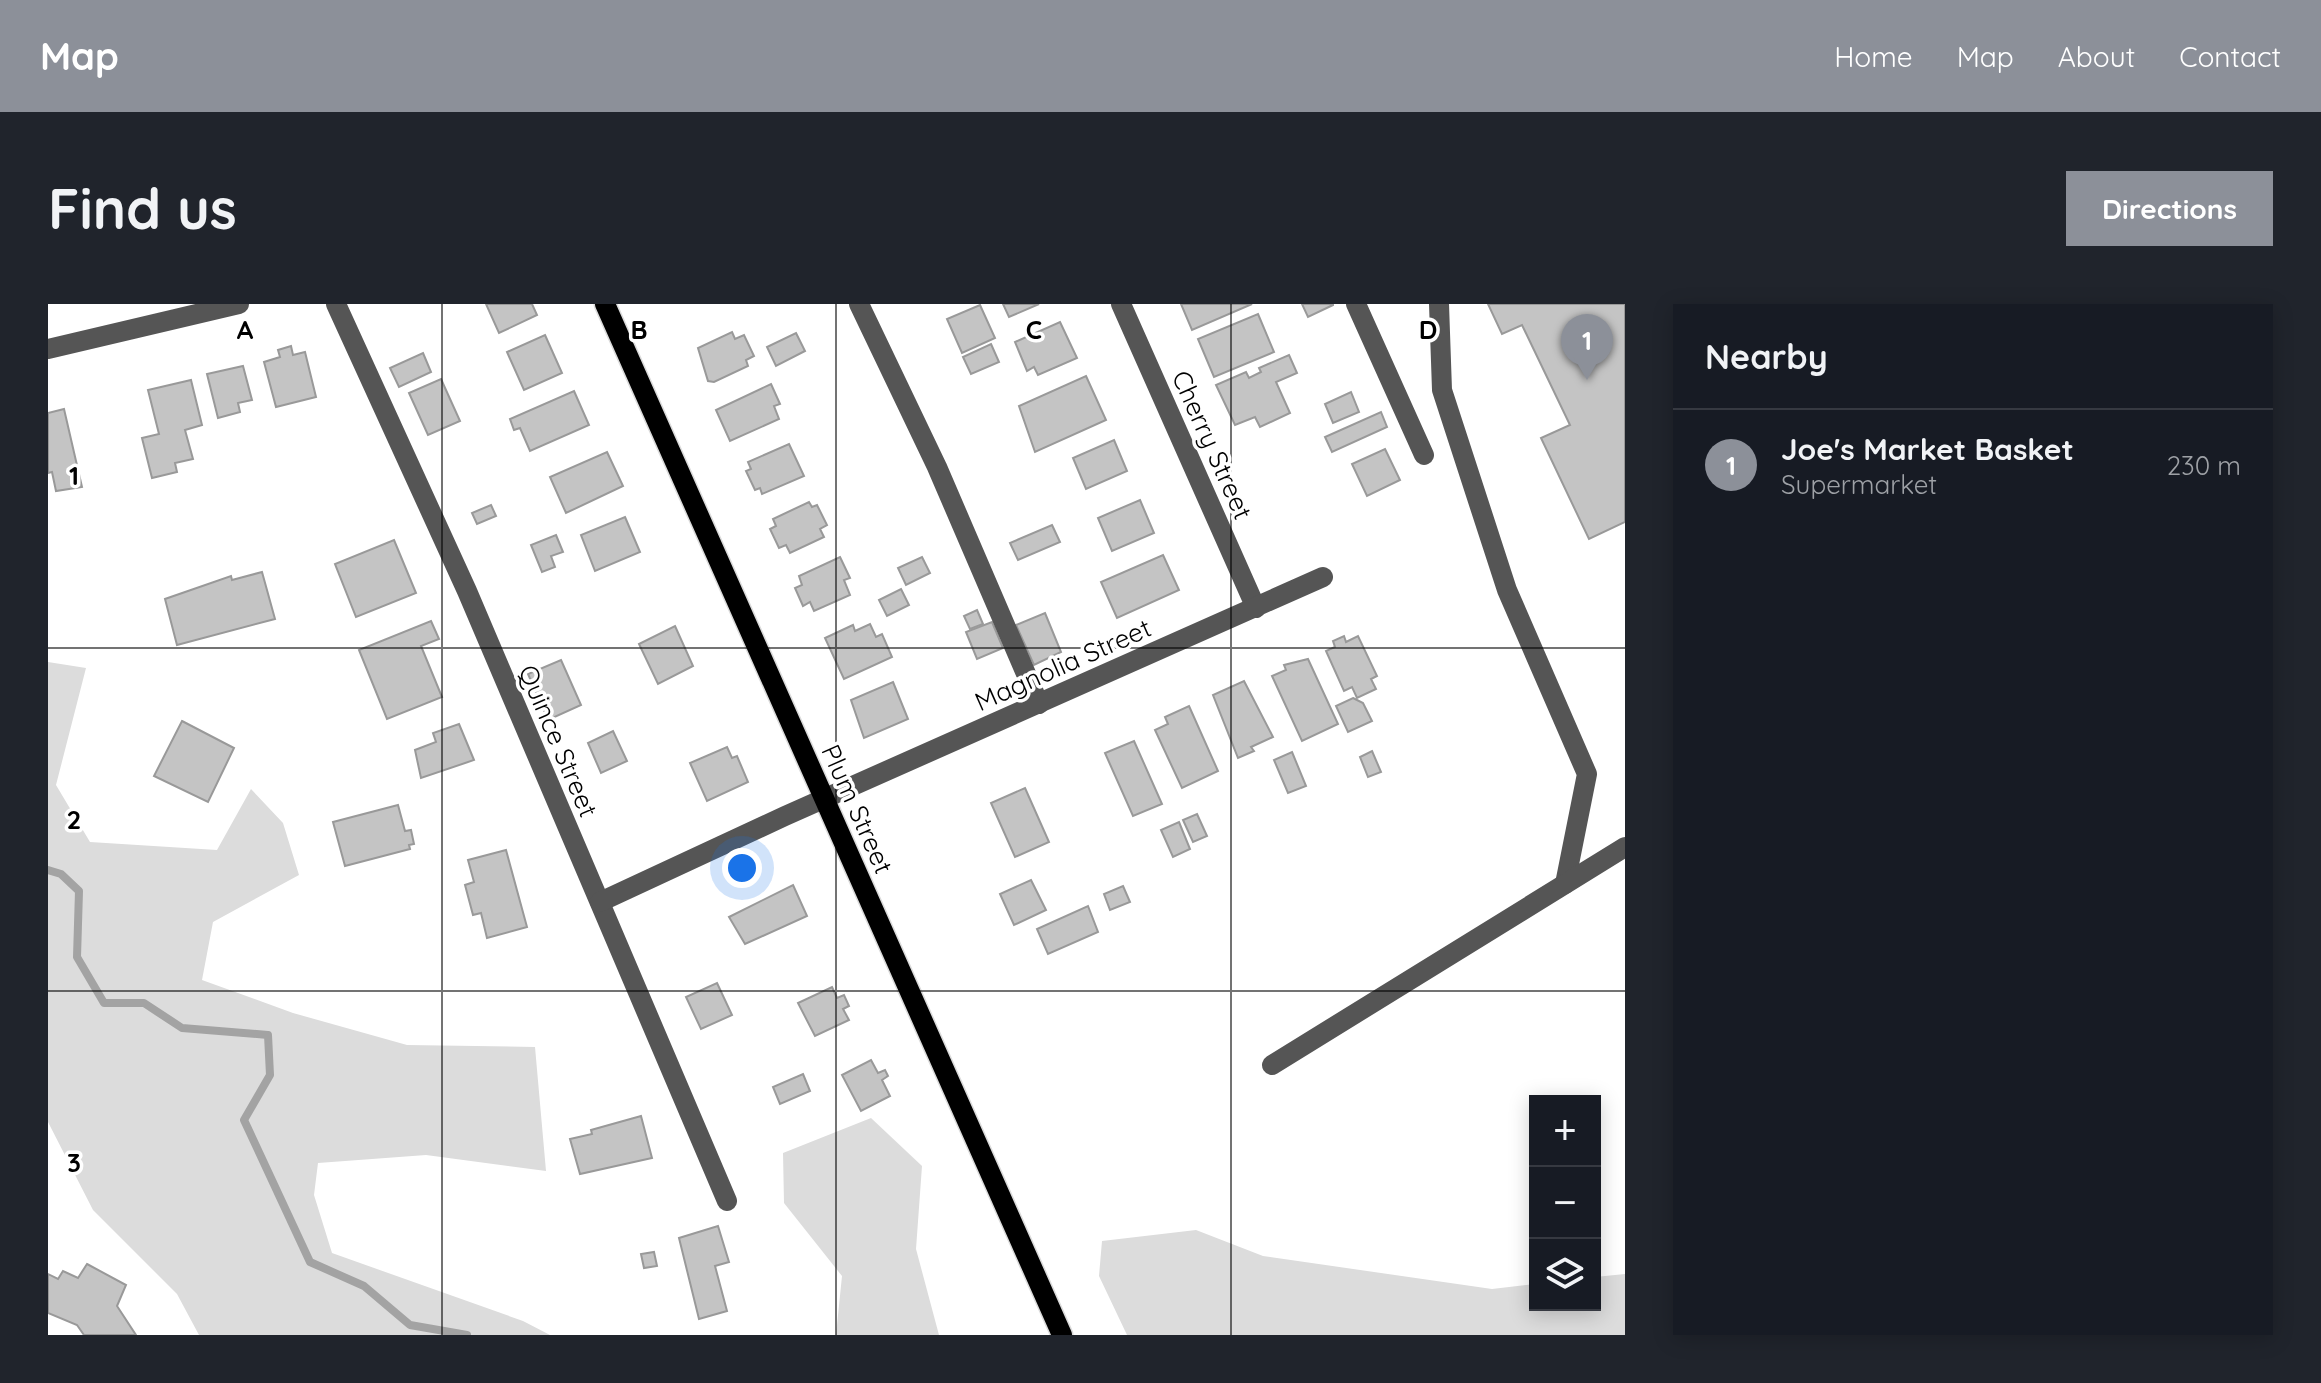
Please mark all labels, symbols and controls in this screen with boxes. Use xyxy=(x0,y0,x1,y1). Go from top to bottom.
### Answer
text: Map xyxy=(40,32,119,80)
text: Home xyxy=(1834,39,1913,74)
text: Map xyxy=(1957,39,2014,74)
text: About xyxy=(2058,39,2135,74)
text: Contact xyxy=(2179,39,2281,74)
button: Directions xyxy=(2066,171,2273,246)
text: Find us xyxy=(48,173,237,243)
text: A xyxy=(237,313,254,346)
text: B xyxy=(630,313,648,346)
text: C xyxy=(1026,313,1042,346)
text: D xyxy=(1419,313,1437,346)
pin: 1 xyxy=(1561,314,1613,380)
text: Nearby xyxy=(1705,335,1828,378)
street label: Cherry Street xyxy=(1165,365,1260,524)
text: Joe's Market Basket xyxy=(1781,430,2074,468)
text: 1 xyxy=(1726,449,1736,482)
text: 230 m xyxy=(2167,449,2241,482)
text: 1 xyxy=(69,459,79,492)
text: Supermarket xyxy=(1781,468,1937,501)
street label: Magnolia Street xyxy=(969,611,1156,718)
street label: Quince Street xyxy=(512,660,605,822)
street label: Plum Street xyxy=(814,739,901,879)
text: 2 xyxy=(67,803,81,836)
your location xyxy=(722,848,762,888)
map controls xyxy=(1529,1095,1601,1311)
button: + xyxy=(1529,1095,1601,1167)
text: 3 xyxy=(67,1146,81,1179)
button: − xyxy=(1529,1167,1601,1239)
button: layers xyxy=(1529,1239,1601,1311)

